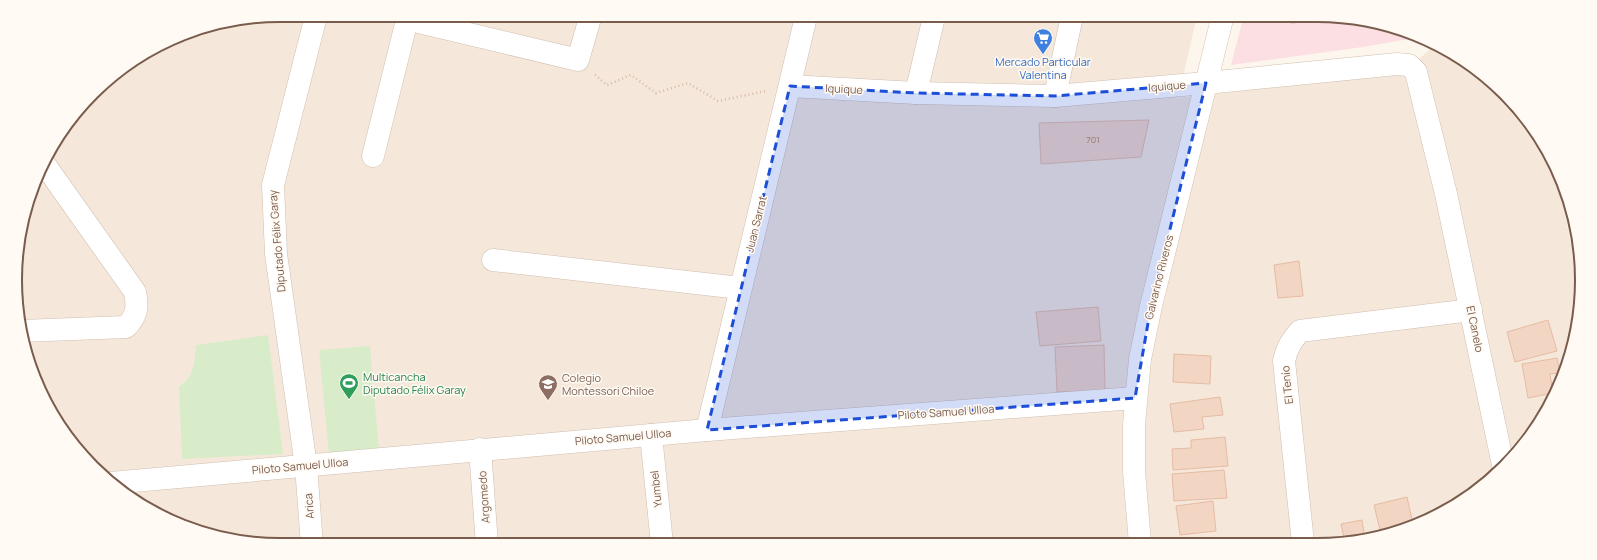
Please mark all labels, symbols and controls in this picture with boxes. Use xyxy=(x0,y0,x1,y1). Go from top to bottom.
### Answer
supermarket icon: Mercado Particular Valentina xyxy=(1032,27,1054,55)
place label: Mercado Particular Valentina xyxy=(995,54,1091,82)
street label: Iquique xyxy=(1148,76,1187,95)
street label: Iquique xyxy=(825,80,864,97)
house number: 701 xyxy=(1086,133,1100,146)
street label: Diputado Félix Garay xyxy=(265,189,288,293)
street label: Juan Sarrat xyxy=(741,194,770,254)
street label: Galvarino Riveros xyxy=(1141,233,1176,321)
street label: El Canelo xyxy=(1463,304,1488,354)
street label: El Tenío xyxy=(1277,365,1296,405)
place label: Multicancha Diputado Félix Garay xyxy=(363,369,466,397)
place label: Colegio Montessori Chiloe xyxy=(562,370,655,398)
sports icon: Multicancha Diputado Félix Garay xyxy=(338,372,360,400)
school or university icon: Colegio Montessori Chiloe xyxy=(537,373,559,401)
street label: Piloto Samuel Ulloa xyxy=(897,401,995,422)
street label: Piloto Samuel Ulloa xyxy=(574,425,672,448)
street label: Piloto Samuel Ulloa xyxy=(251,454,349,477)
street label: Argomedo xyxy=(474,470,493,524)
street label: Yumbel xyxy=(646,470,665,508)
street label: Arica xyxy=(300,493,317,519)

